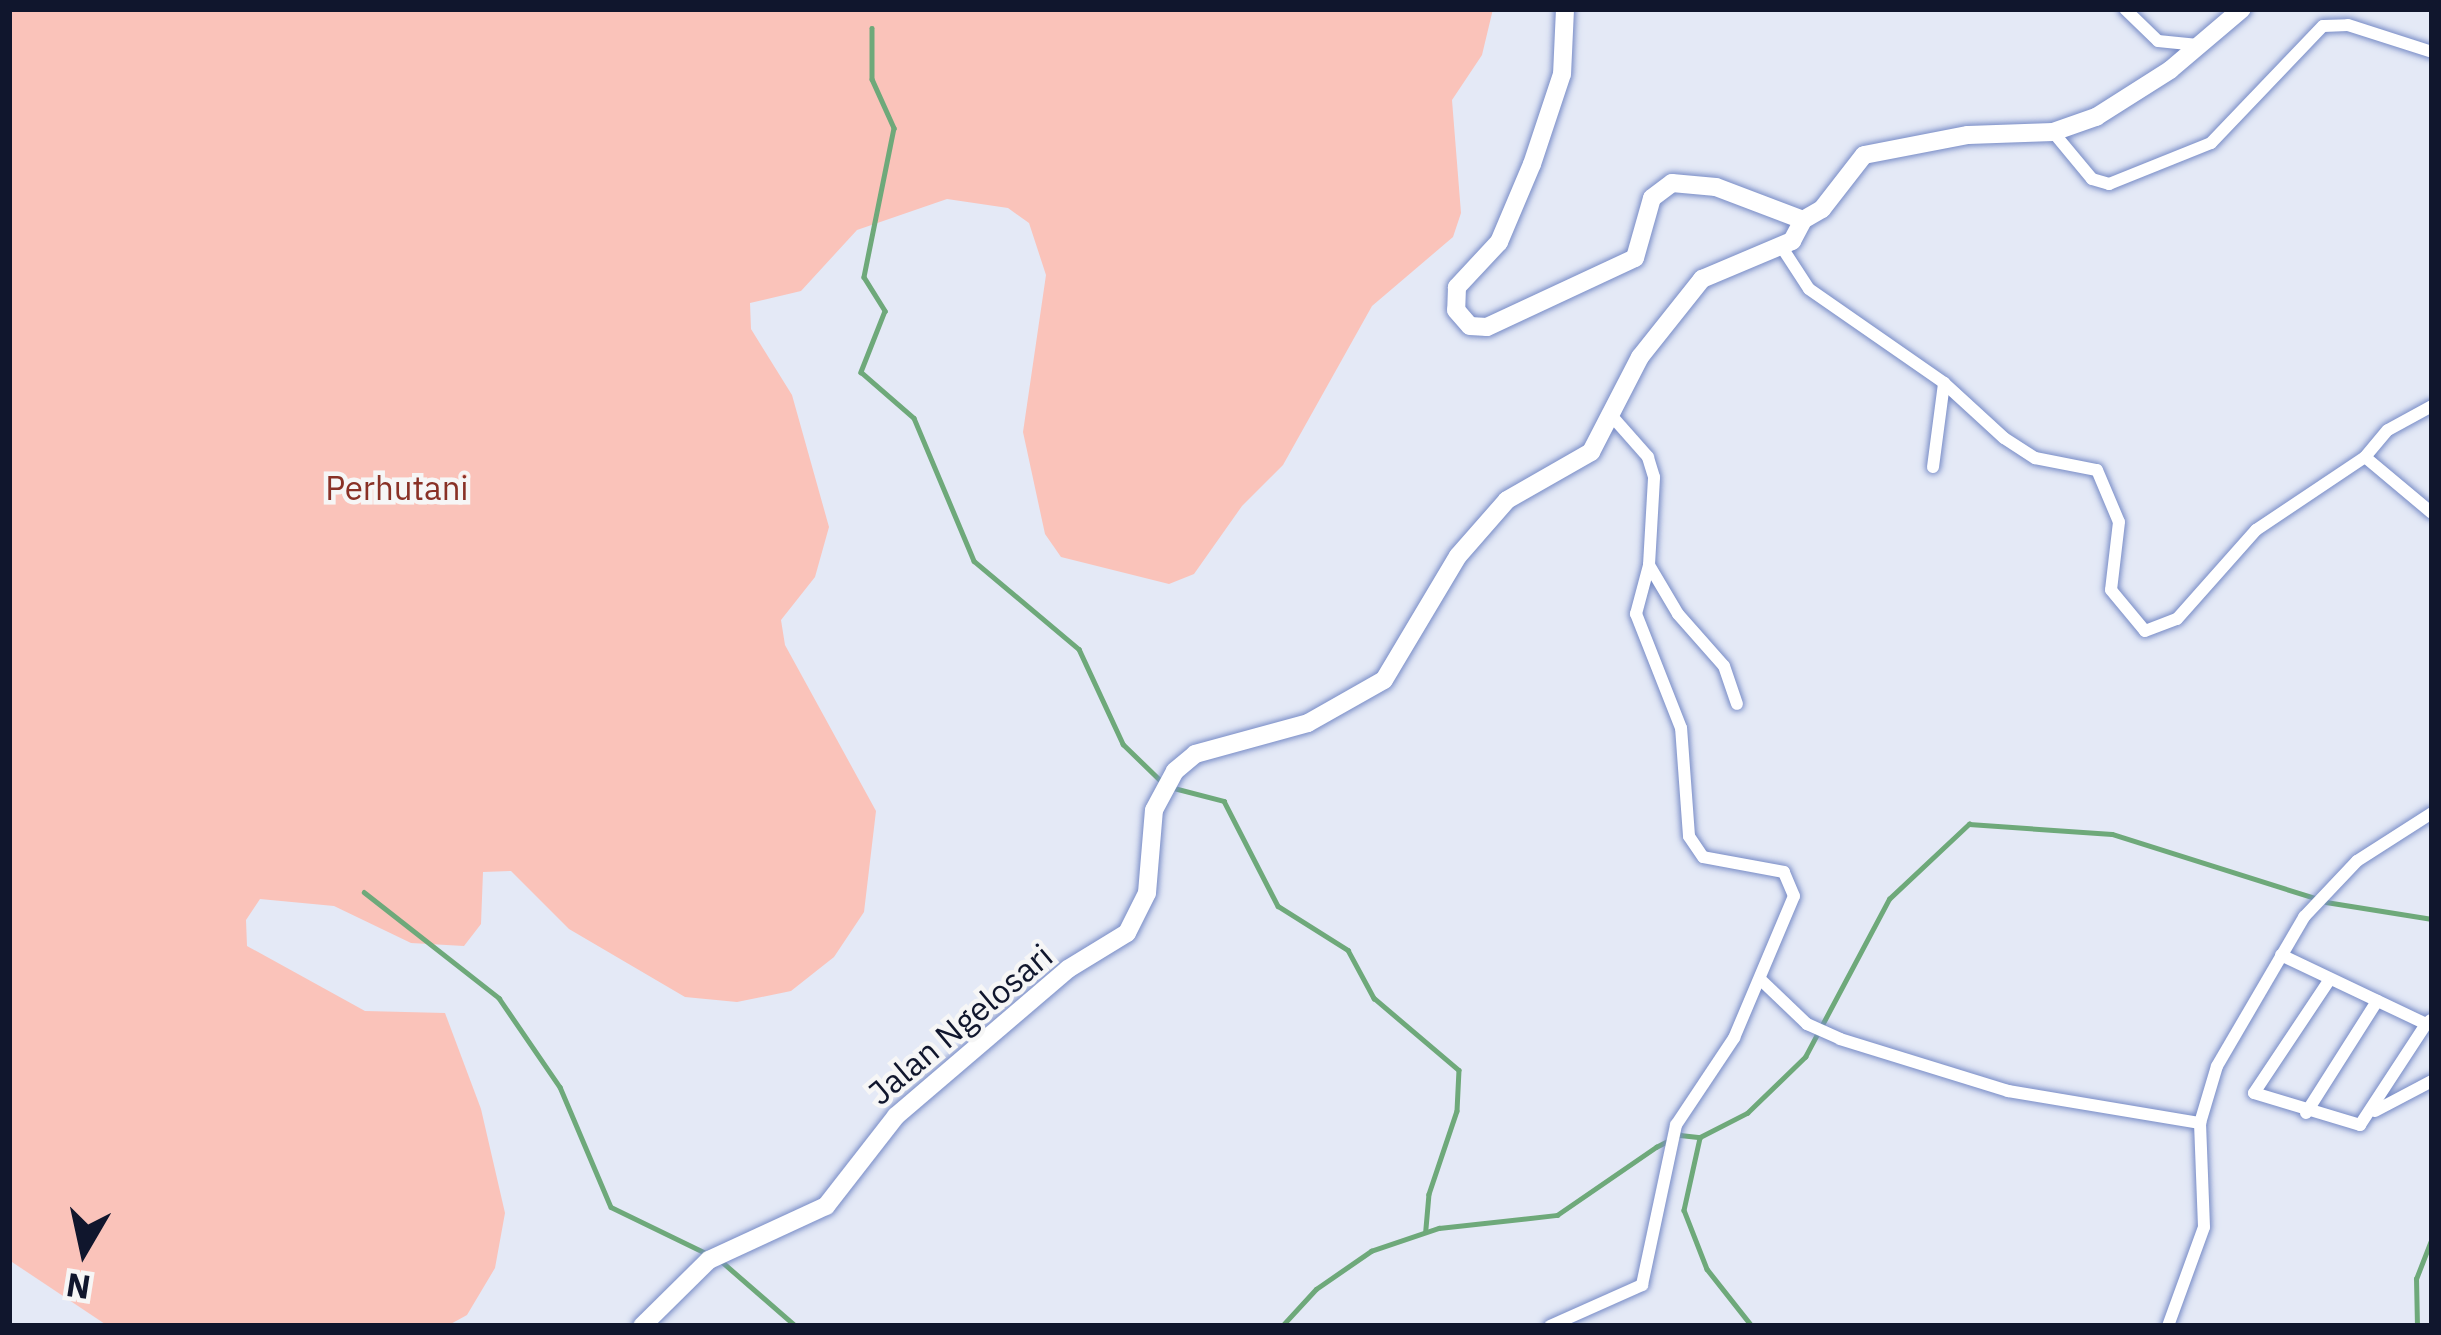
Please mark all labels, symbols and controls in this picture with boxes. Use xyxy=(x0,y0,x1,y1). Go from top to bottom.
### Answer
park label: Perhutani xyxy=(325,468,469,508)
street label: Jalan Ngelosari xyxy=(860,936,1060,1112)
north arrow xyxy=(24,1191,144,1311)
text: N xyxy=(63,1264,93,1310)

